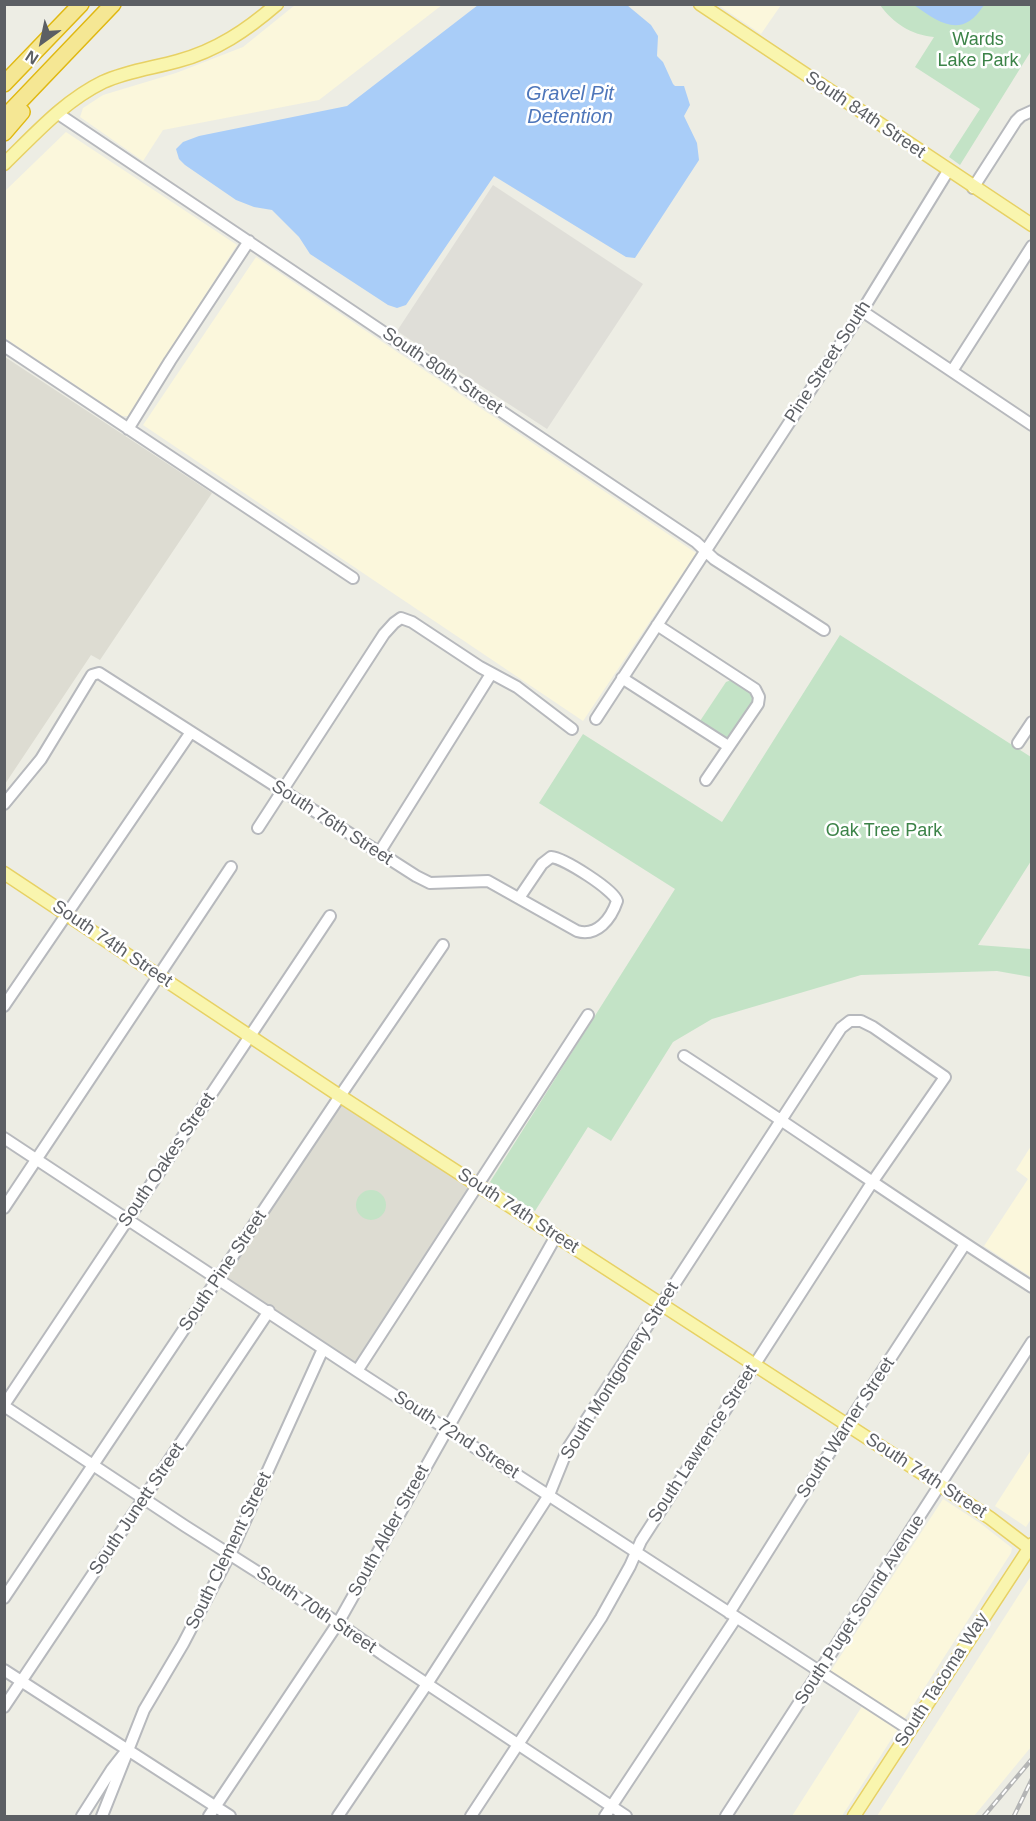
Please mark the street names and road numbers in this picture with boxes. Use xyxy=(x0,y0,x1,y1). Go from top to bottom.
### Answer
street label: South 84th Street xyxy=(801,67,929,163)
street label: Pine Street South xyxy=(781,297,875,427)
street label: South 80th Street xyxy=(378,323,506,419)
street label: South 76th Street xyxy=(267,776,397,870)
street label: South 74th Street xyxy=(48,896,176,992)
street label: South Oakes Street xyxy=(114,1089,220,1231)
street label: South 74th Street xyxy=(453,1164,583,1258)
street label: South Pine Street xyxy=(175,1206,271,1336)
street label: South Montgomery Street xyxy=(556,1278,684,1464)
street label: South Warner Street xyxy=(792,1354,900,1502)
street label: South Lawrence Street xyxy=(644,1361,762,1527)
street label: South 72nd Street xyxy=(389,1386,523,1484)
street label: South 74th Street xyxy=(861,1429,991,1523)
street label: South Junett Street xyxy=(85,1439,189,1579)
street label: South Alder Street xyxy=(344,1461,434,1601)
street label: South Clement Street xyxy=(182,1469,276,1633)
street label: South Puget Sound Avenue xyxy=(791,1511,929,1709)
street label: South 70th Street xyxy=(252,1562,380,1658)
street label: South Tacoma Way xyxy=(891,1609,993,1751)

